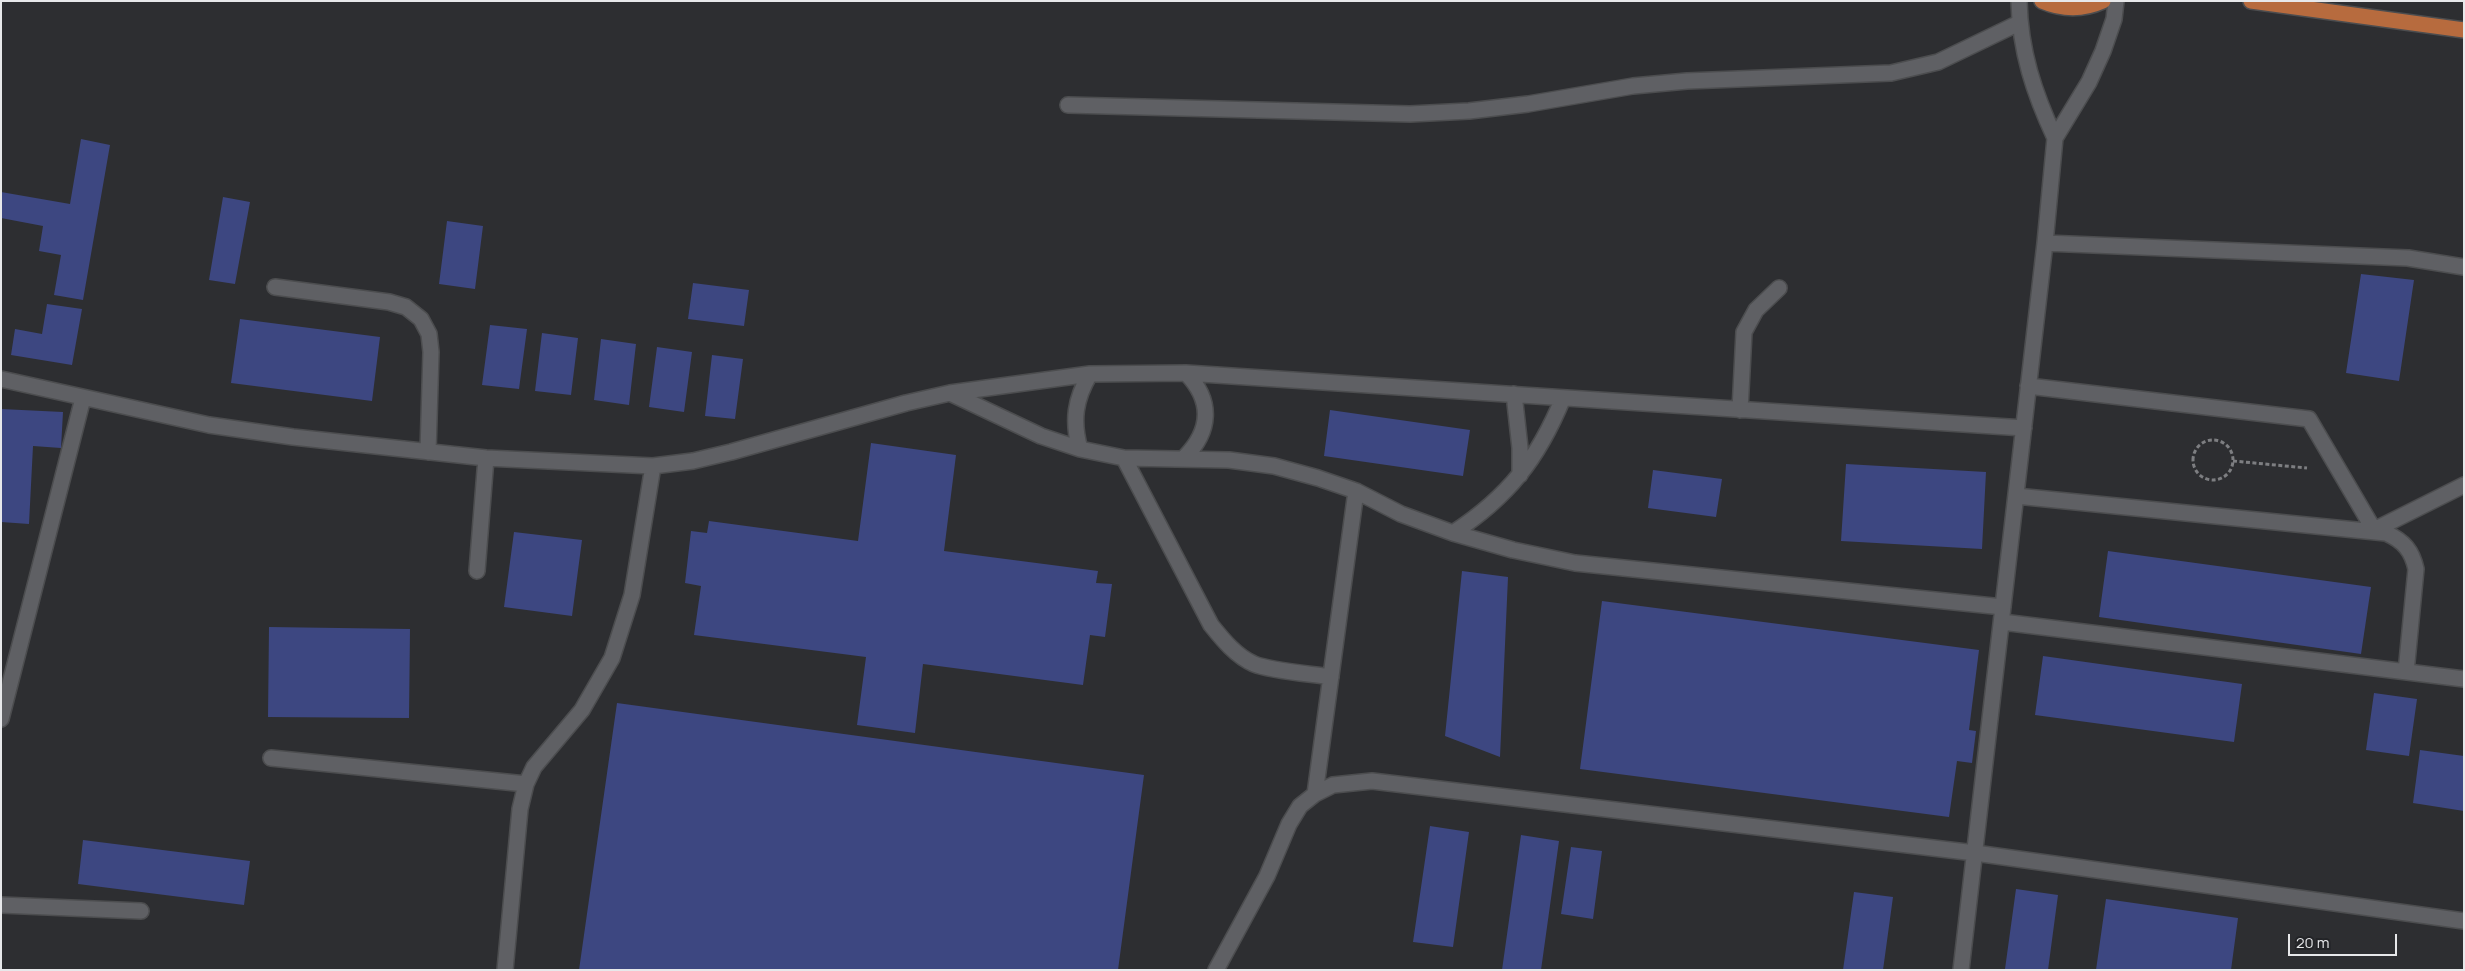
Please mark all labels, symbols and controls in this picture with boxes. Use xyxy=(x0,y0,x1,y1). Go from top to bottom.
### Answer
scale bar xyxy=(2290,924,2399,956)
text: 20 m xyxy=(2296,932,2329,953)

